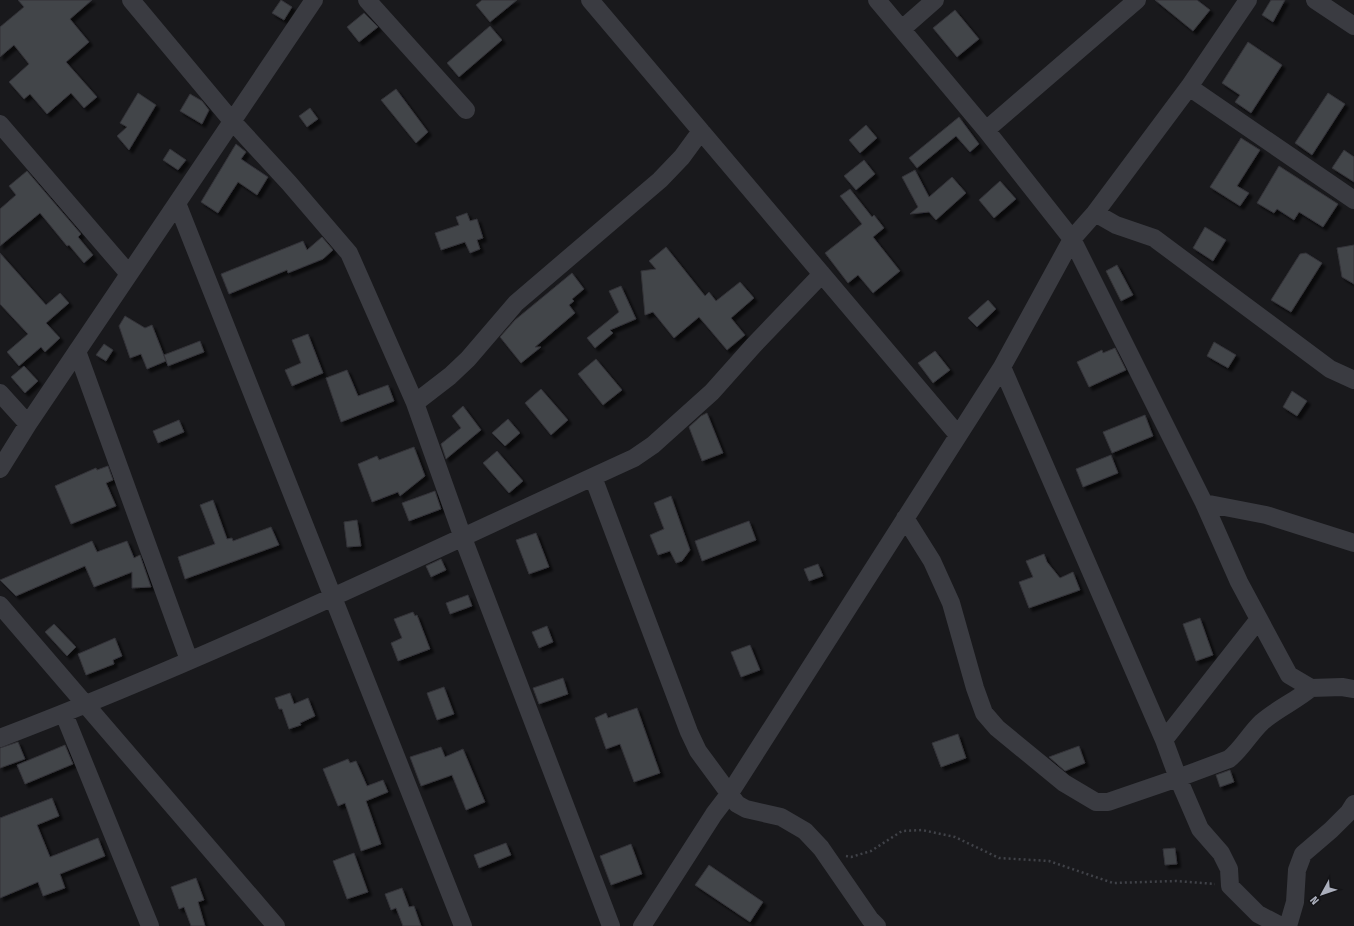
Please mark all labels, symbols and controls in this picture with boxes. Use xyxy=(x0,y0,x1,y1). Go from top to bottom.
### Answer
north arrow xyxy=(1302,874,1342,914)
text: N xyxy=(1308,893,1322,907)

